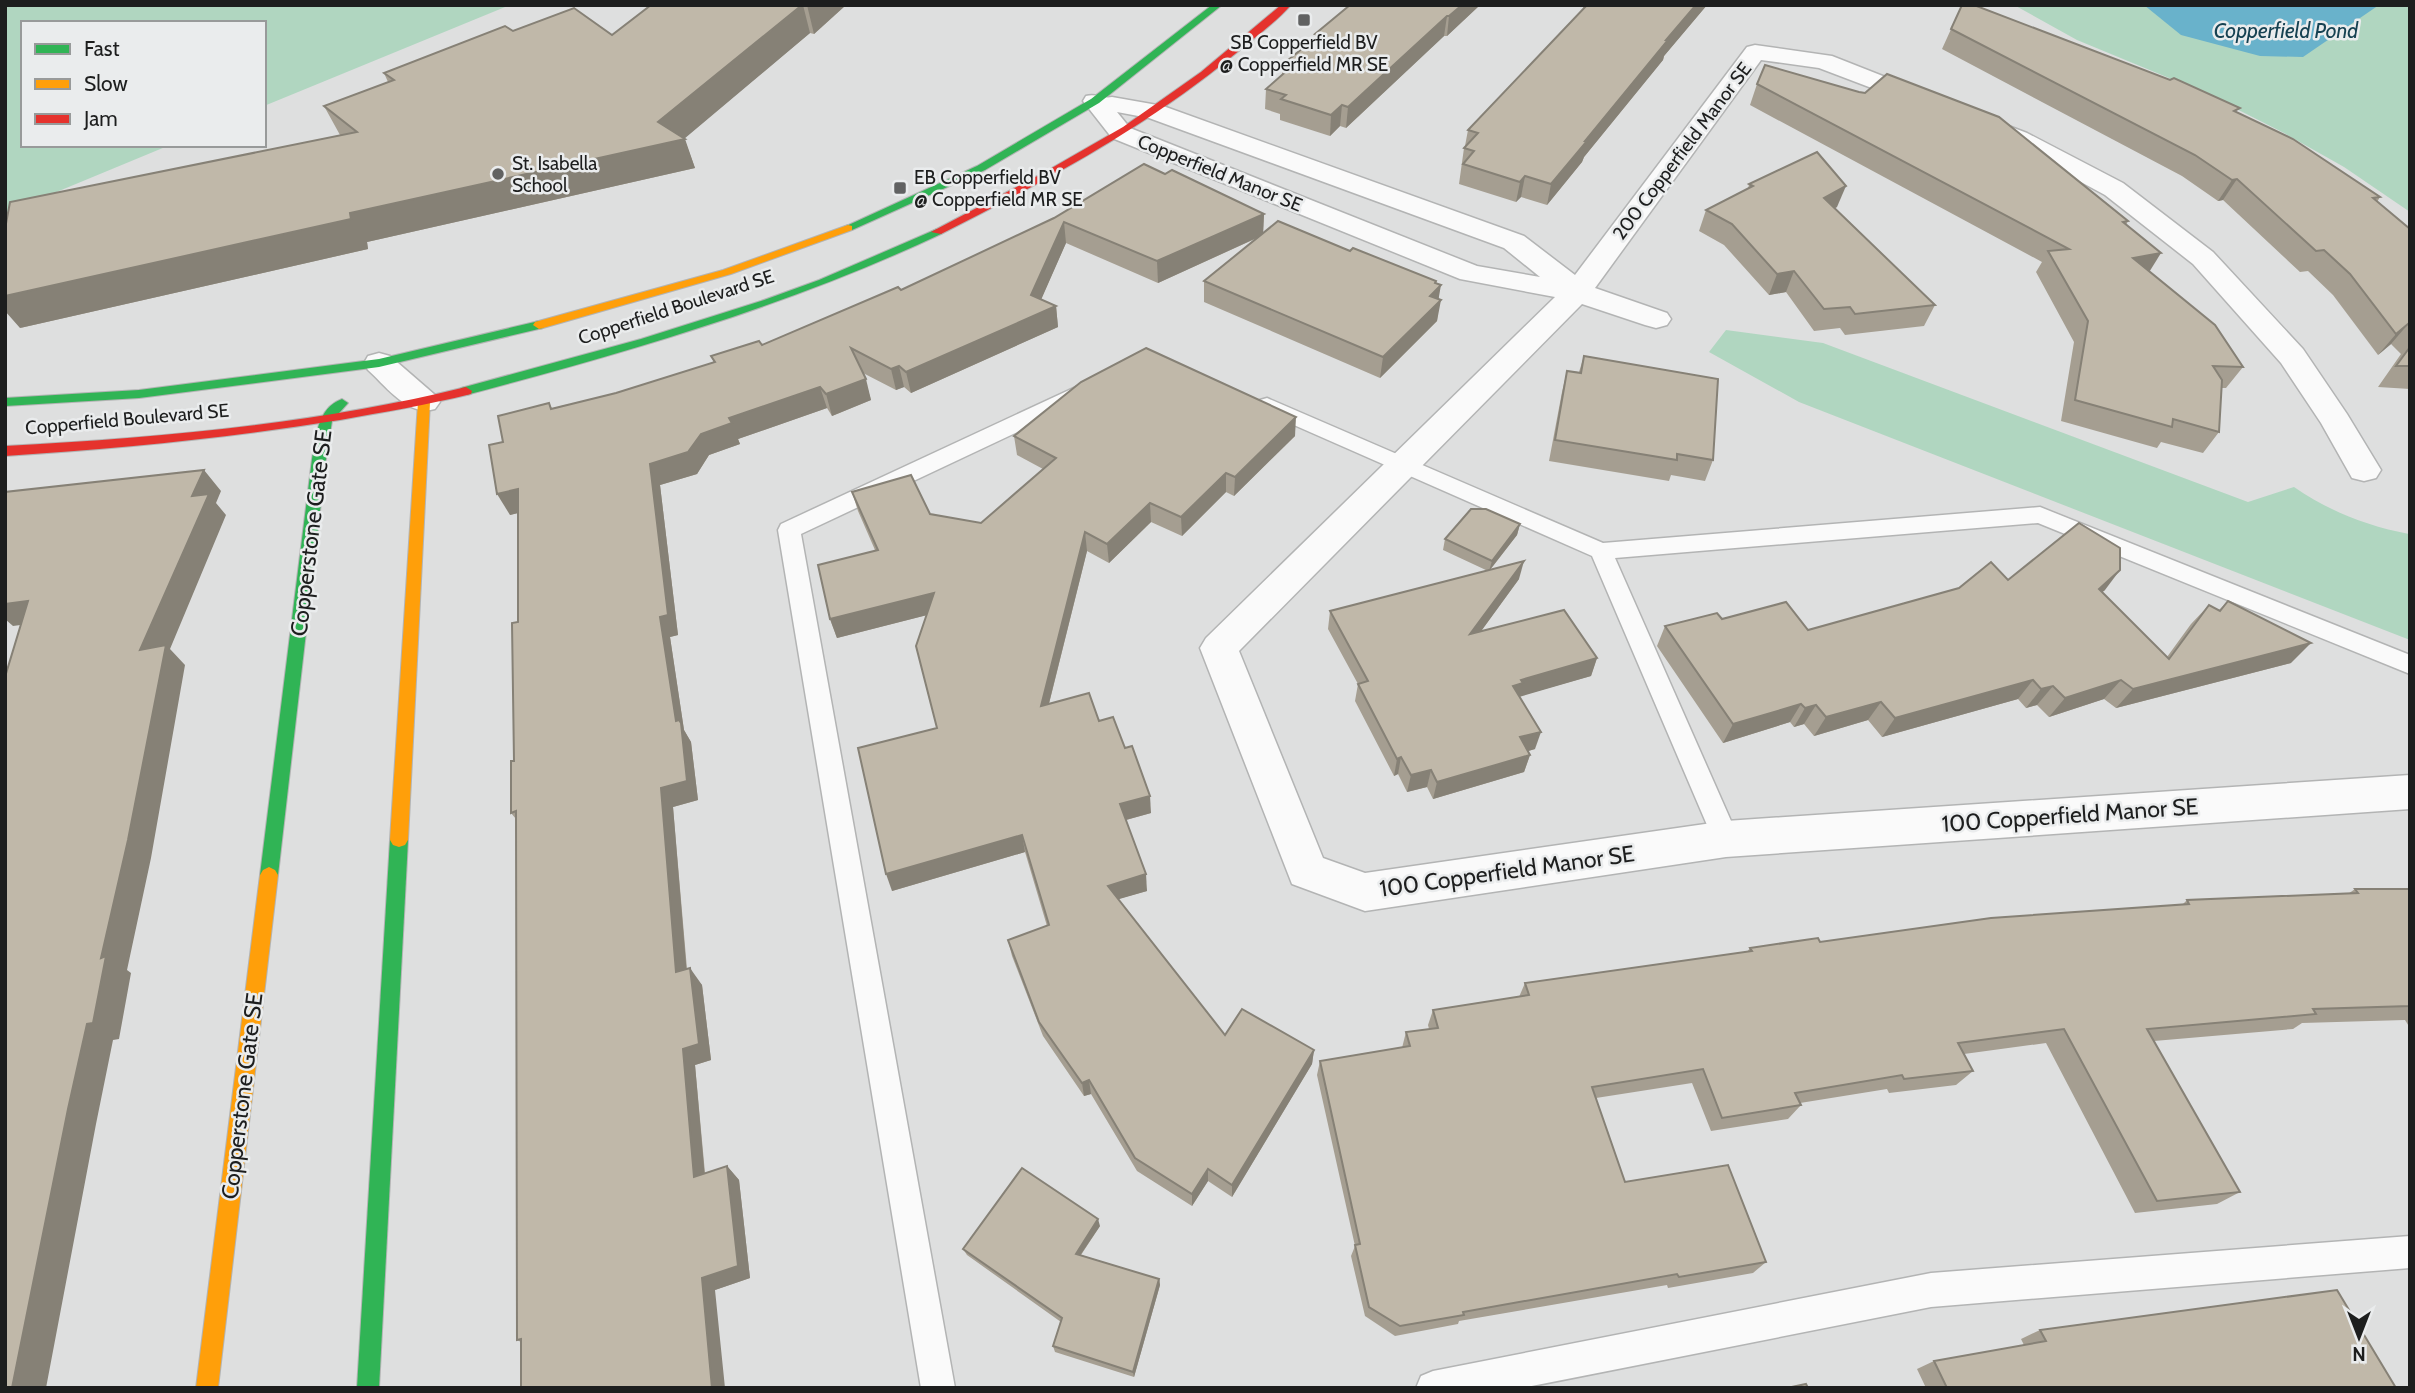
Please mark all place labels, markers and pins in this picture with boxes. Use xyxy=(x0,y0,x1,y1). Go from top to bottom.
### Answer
marker: SB Copperfield BV @ Copperfield MR SE xyxy=(1296,12,1312,28)
place label: SB Copperfield BV @ Copperfield MR SE xyxy=(1220,31,1388,76)
place label: St. Isabella School xyxy=(512,152,597,197)
marker: St. Isabella School xyxy=(490,166,506,182)
place label: EB Copperfield BV @ Copperfield MR SE xyxy=(914,166,1083,211)
marker: EB Copperfield BV @ Copperfield MR SE xyxy=(892,180,908,196)

